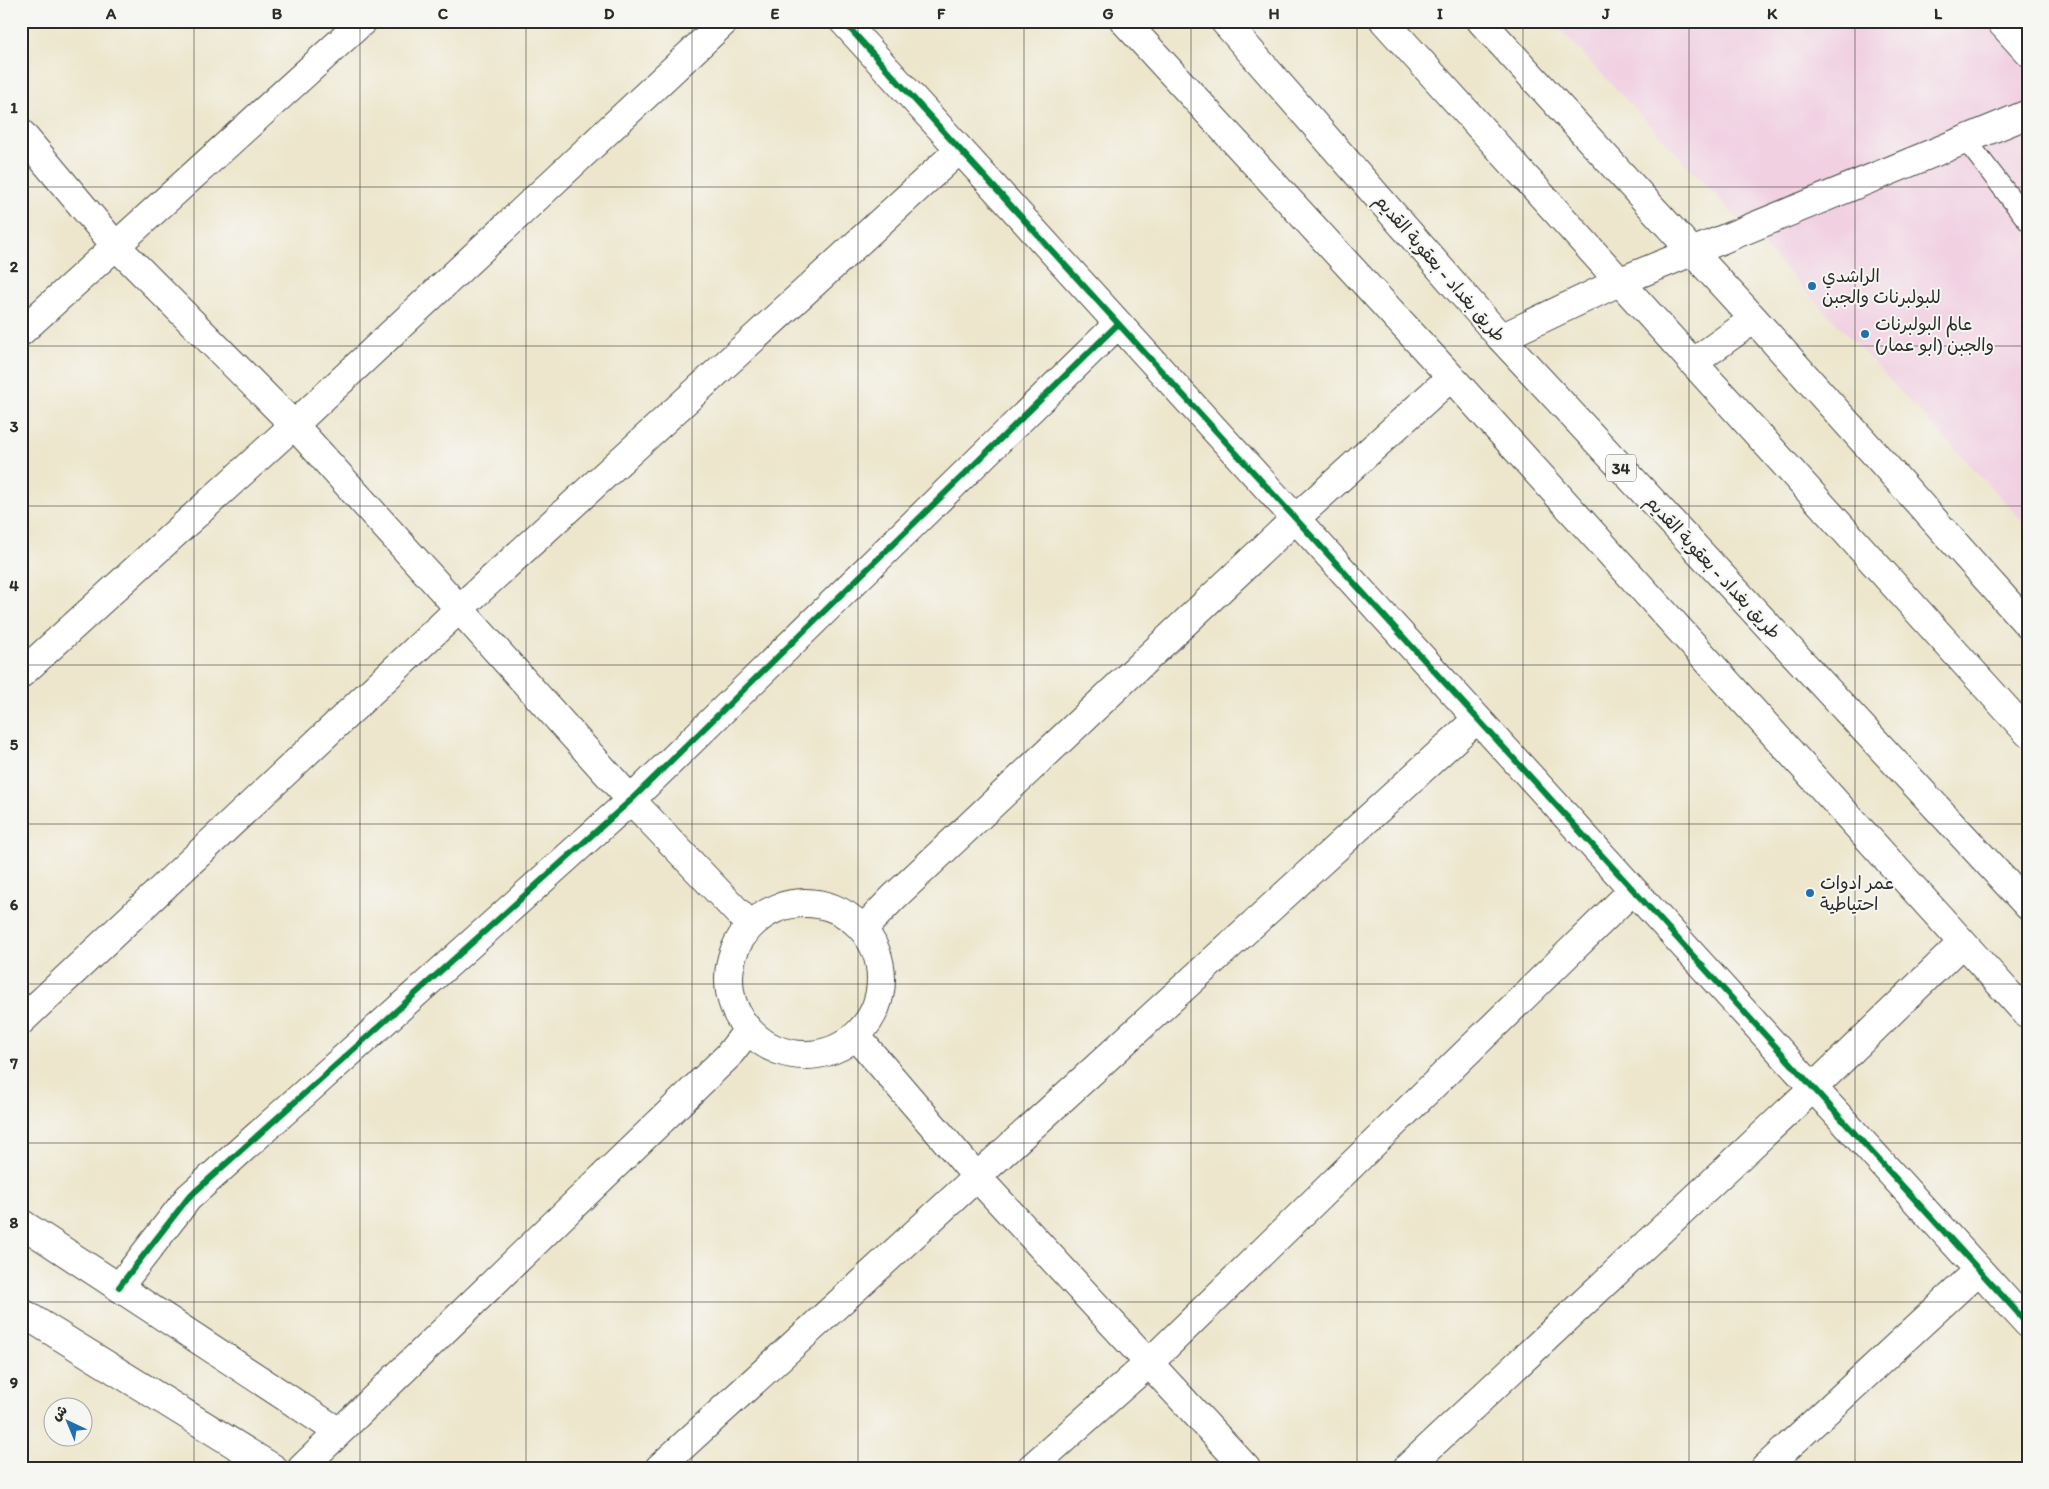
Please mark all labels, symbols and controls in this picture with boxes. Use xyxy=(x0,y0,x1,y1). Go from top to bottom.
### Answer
text: A xyxy=(105,4,117,23)
text: B xyxy=(272,4,283,23)
text: C xyxy=(438,4,449,23)
text: D xyxy=(604,4,615,23)
text: E xyxy=(771,4,780,23)
text: F xyxy=(937,4,946,23)
text: G xyxy=(1102,4,1114,23)
text: H xyxy=(1268,4,1280,23)
text: I xyxy=(1437,4,1443,23)
text: J xyxy=(1601,4,1610,23)
text: K xyxy=(1767,4,1778,23)
text: L xyxy=(1934,4,1943,23)
text: 1 xyxy=(10,98,18,117)
street label: طريق بغداد - بعقوبة القديم xyxy=(1367,190,1510,348)
text: 2 xyxy=(10,257,19,276)
place label: الراشدي للبولبرنات والجبن xyxy=(1822,265,1941,308)
marker: الراشدي للبولبرنات والجبن xyxy=(1806,280,1818,292)
place label: عالم البولبرنات والجبن (ابو عمار) xyxy=(1875,313,1994,356)
marker: عالم البولبرنات والجبن (ابو عمار) xyxy=(1859,328,1871,340)
text: 3 xyxy=(10,417,19,436)
road number: 34 xyxy=(1606,454,1636,482)
street label: طريق بغداد - بعقوبة القديم xyxy=(1638,490,1785,646)
text: 4 xyxy=(9,576,19,595)
text: 5 xyxy=(10,735,19,754)
place label: عمر ادوات احتياطية xyxy=(1820,872,1894,915)
marker: عمر ادوات احتياطية xyxy=(1804,887,1816,899)
text: 6 xyxy=(10,895,19,914)
text: 7 xyxy=(9,1054,18,1073)
text: 8 xyxy=(10,1213,19,1232)
text: 9 xyxy=(10,1373,18,1392)
north arrow xyxy=(42,1396,92,1446)
text: ش xyxy=(48,1402,71,1424)

